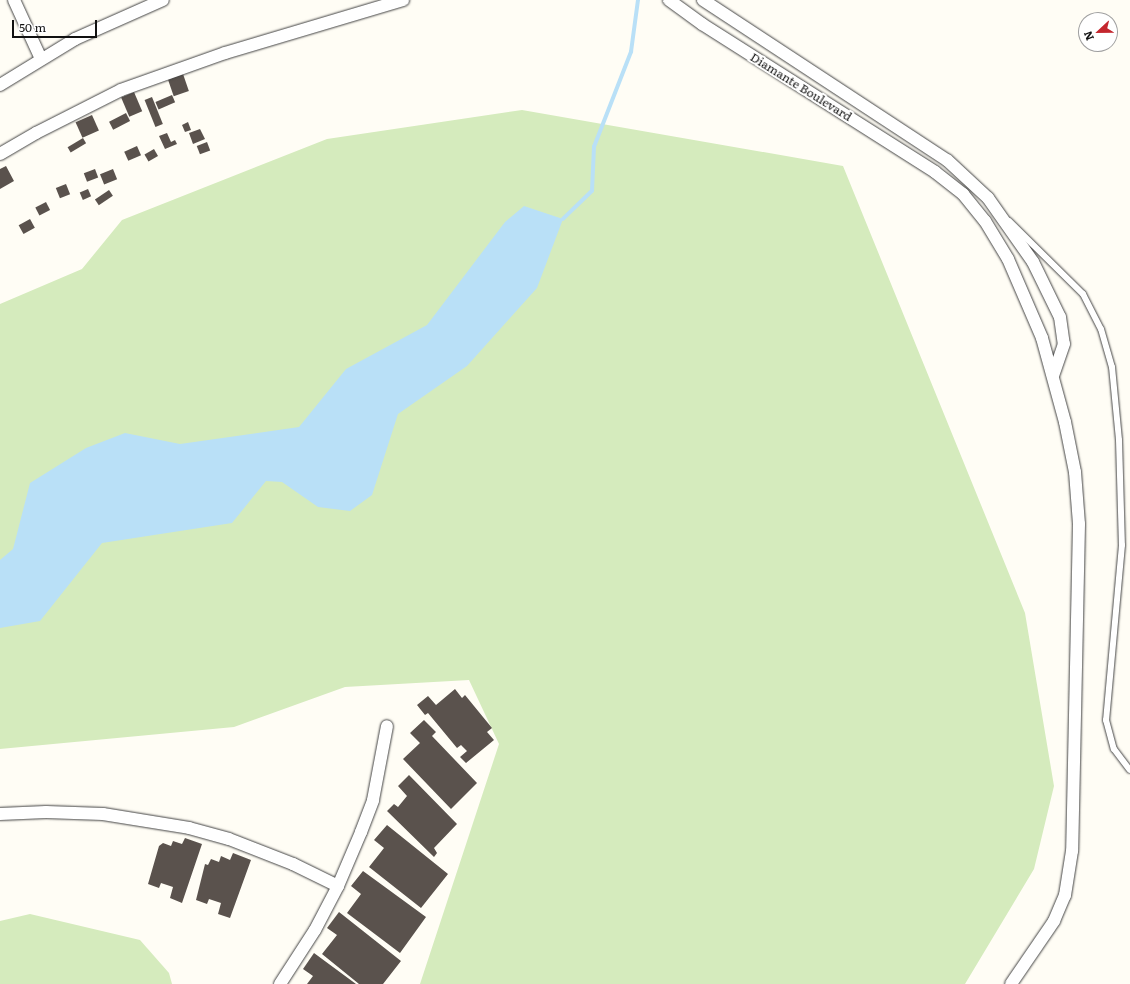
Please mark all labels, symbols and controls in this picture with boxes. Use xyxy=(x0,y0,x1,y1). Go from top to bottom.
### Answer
scale bar xyxy=(14,12,99,38)
north arrow xyxy=(1078,12,1118,52)
text: 50 m xyxy=(19,18,46,36)
text: N xyxy=(1079,29,1097,43)
street label: Diamante Boulevard xyxy=(748,50,854,124)

